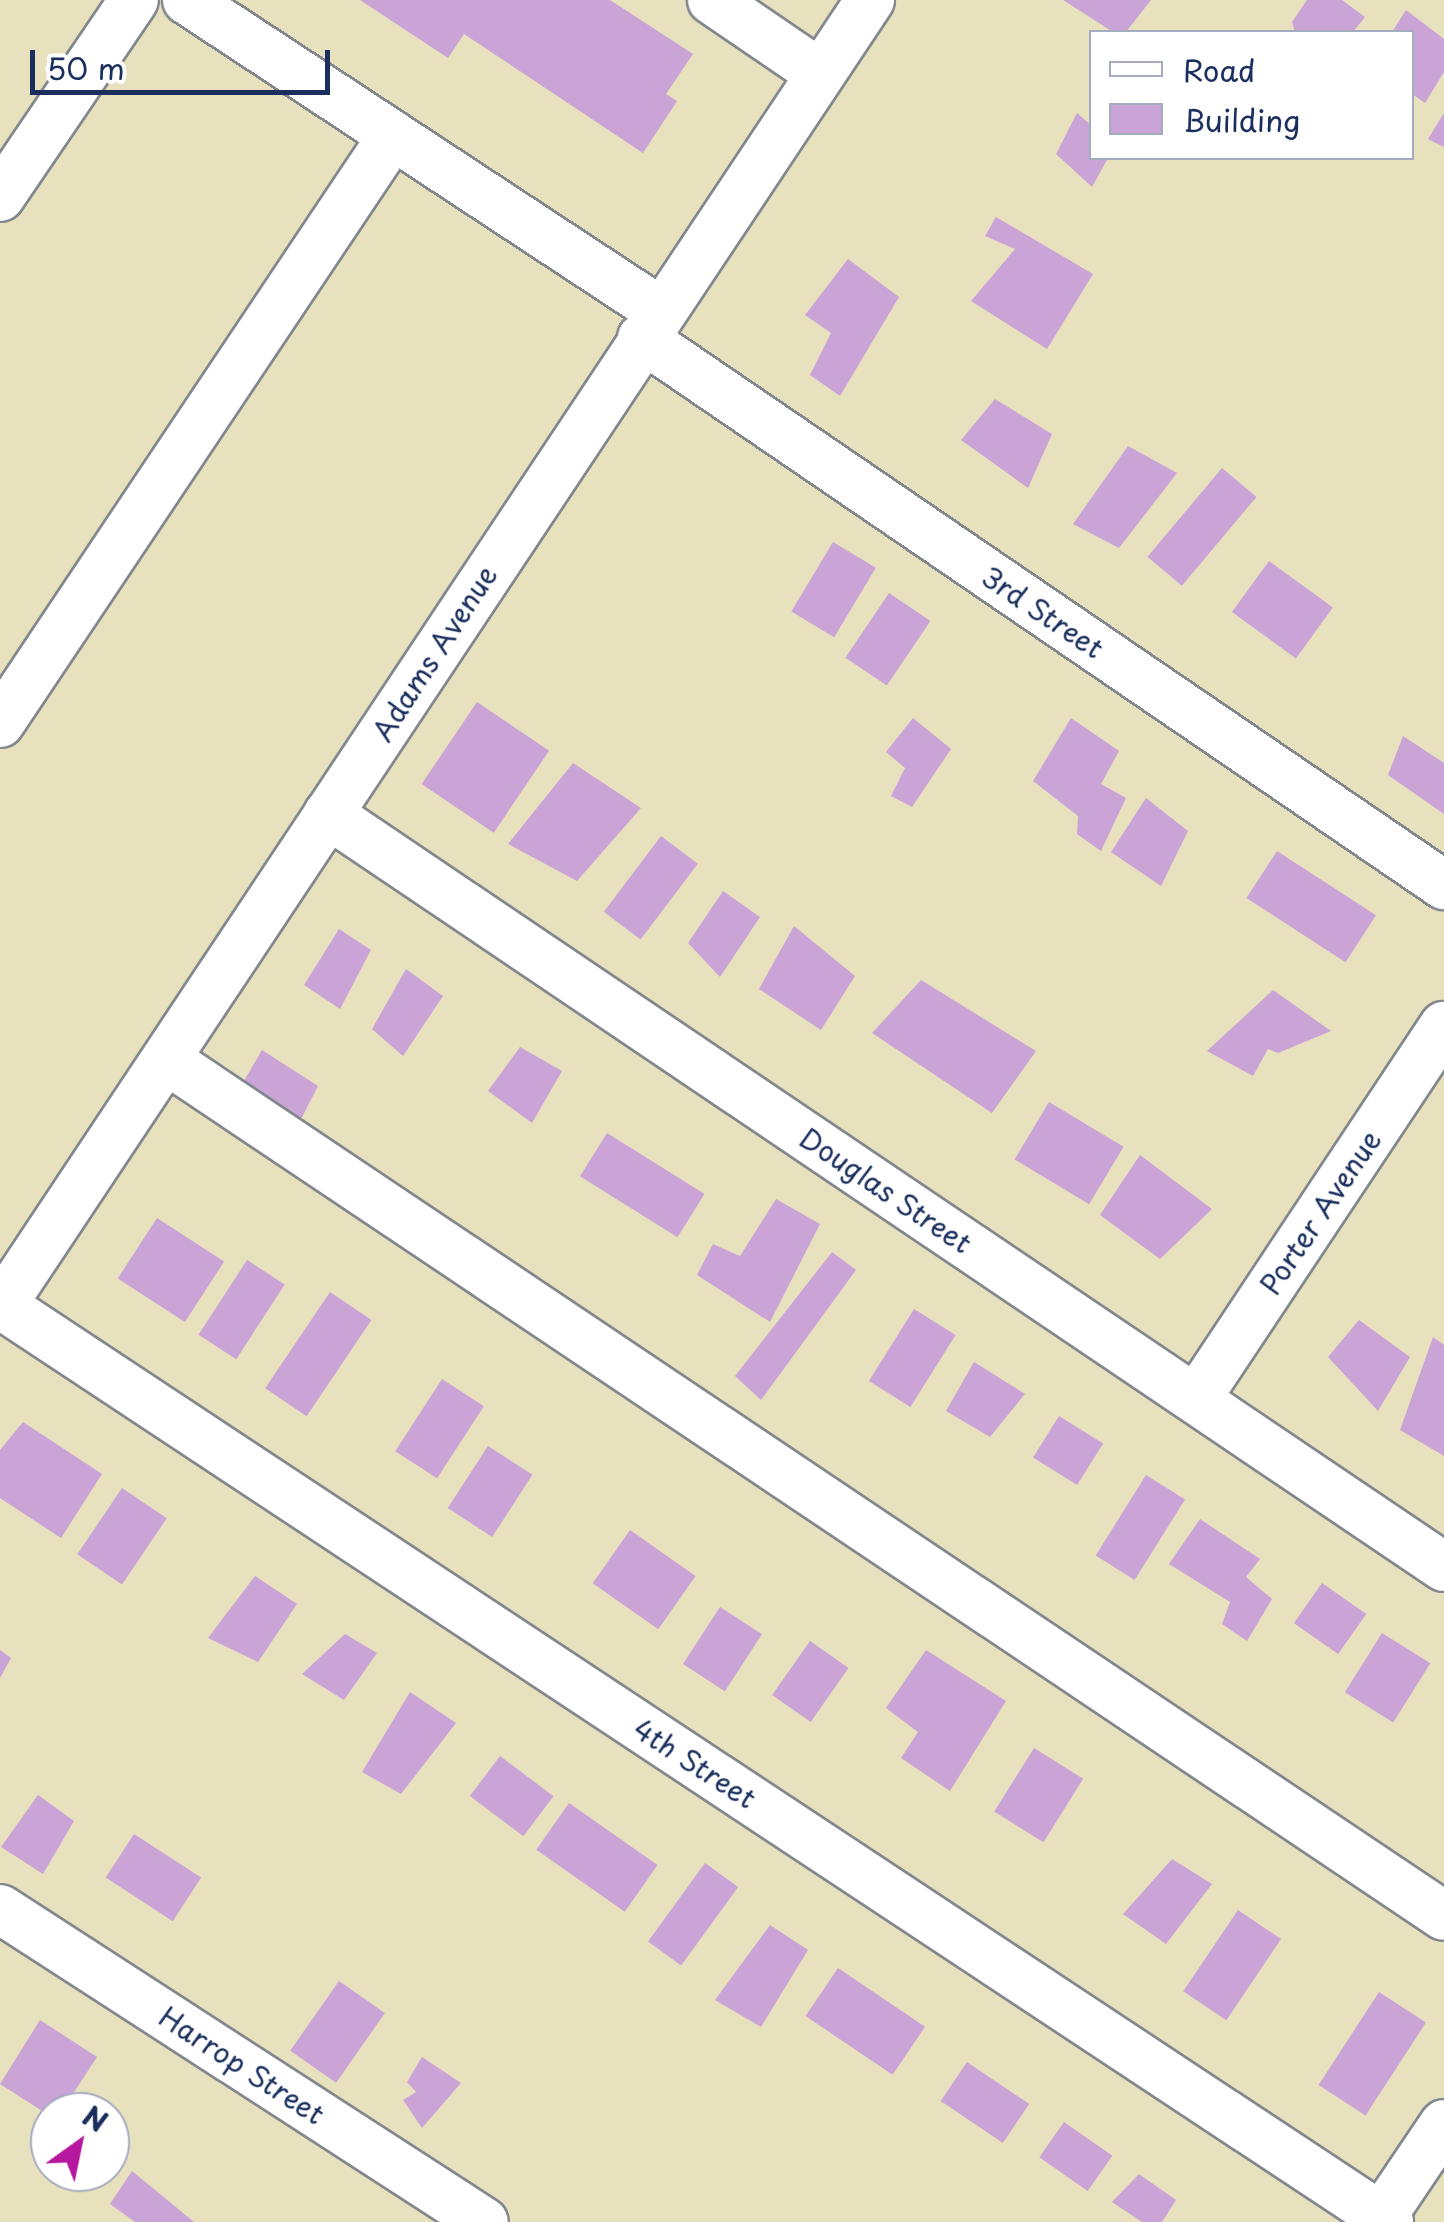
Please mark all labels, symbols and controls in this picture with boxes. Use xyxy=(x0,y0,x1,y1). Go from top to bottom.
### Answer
scale bar xyxy=(35,30,335,92)
legend xyxy=(1089,30,1414,160)
text: 50 m xyxy=(47,45,125,90)
text: Road xyxy=(1183,47,1256,92)
text: Building xyxy=(1183,97,1300,142)
street label: 3rd Street xyxy=(975,559,1111,665)
street label: Adams Avenue xyxy=(366,560,502,746)
street label: Douglas Street xyxy=(794,1120,978,1260)
street label: Porter Avenue xyxy=(1253,1124,1387,1300)
street label: 4th Street xyxy=(628,1711,762,1815)
street label: Harrop Street xyxy=(153,1999,331,2131)
north arrow xyxy=(30,2092,130,2192)
text: N xyxy=(75,2094,117,2142)

